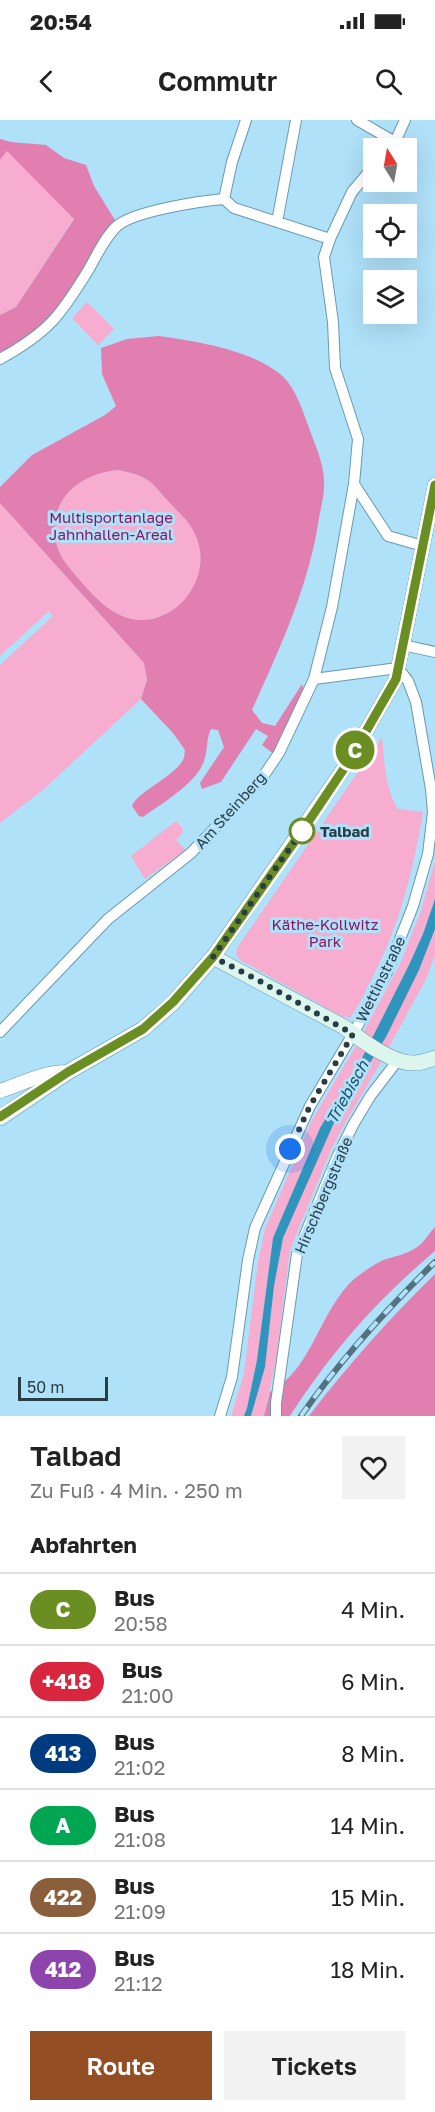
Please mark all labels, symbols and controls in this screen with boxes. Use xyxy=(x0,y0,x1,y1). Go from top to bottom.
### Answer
text: 20:54 xyxy=(30,8,92,35)
icon: back xyxy=(30,65,63,98)
text: Commutr xyxy=(158,65,277,97)
icon: search xyxy=(372,65,405,98)
north arrow xyxy=(363,138,417,192)
map controls xyxy=(363,138,417,324)
button: locate xyxy=(363,204,417,258)
button: layers xyxy=(363,270,417,324)
park label: Multisportanlage Jahnhallen-Areal xyxy=(49,508,173,543)
line badge: C xyxy=(336,730,374,770)
text: C xyxy=(348,737,362,763)
street label: Am Steinberg xyxy=(191,768,269,852)
marker: Talbad xyxy=(289,818,315,844)
place label: Talbad xyxy=(320,822,369,840)
park label: Käthe-Kollwitz Park xyxy=(272,915,379,950)
street label: Wettinstraße xyxy=(351,933,409,1025)
water label: Triebisch xyxy=(321,1056,373,1127)
your location xyxy=(275,1134,305,1164)
street label: Hirschbergstraße xyxy=(290,1134,356,1256)
scale bar xyxy=(18,1374,108,1402)
text: 50 m xyxy=(27,1377,64,1397)
button: heart xyxy=(342,1436,405,1499)
text: Talbad xyxy=(30,1439,122,1472)
text: Zu Fuß · 4 Min. · 250 m xyxy=(30,1478,243,1502)
text: Abfahrten xyxy=(30,1531,137,1558)
text: Bus xyxy=(114,1584,155,1611)
text: C xyxy=(56,1596,70,1622)
text: 4 Min. xyxy=(341,1596,405,1623)
text: 20:58 xyxy=(114,1611,168,1635)
text: Bus xyxy=(122,1656,162,1683)
text: +418 xyxy=(42,1668,92,1694)
text: 6 Min. xyxy=(341,1668,405,1695)
text: 21:00 xyxy=(122,1683,174,1707)
text: Bus xyxy=(114,1728,155,1755)
text: 413 xyxy=(45,1740,81,1766)
text: 8 Min. xyxy=(341,1740,405,1767)
text: 21:02 xyxy=(114,1755,165,1779)
text: Bus xyxy=(114,1800,155,1827)
text: A xyxy=(56,1812,70,1838)
text: 14 Min. xyxy=(330,1812,405,1839)
text: 21:08 xyxy=(114,1827,166,1851)
text: Bus xyxy=(114,1872,155,1899)
text: 422 xyxy=(44,1884,82,1910)
text: 15 Min. xyxy=(331,1884,405,1911)
text: 21:09 xyxy=(114,1899,166,1923)
text: Bus xyxy=(114,1944,155,1971)
text: 412 xyxy=(45,1956,81,1982)
text: 18 Min. xyxy=(330,1956,405,1983)
text: 21:12 xyxy=(114,1971,163,1995)
button: Route xyxy=(30,2031,212,2100)
button: Tickets xyxy=(224,2031,405,2100)

